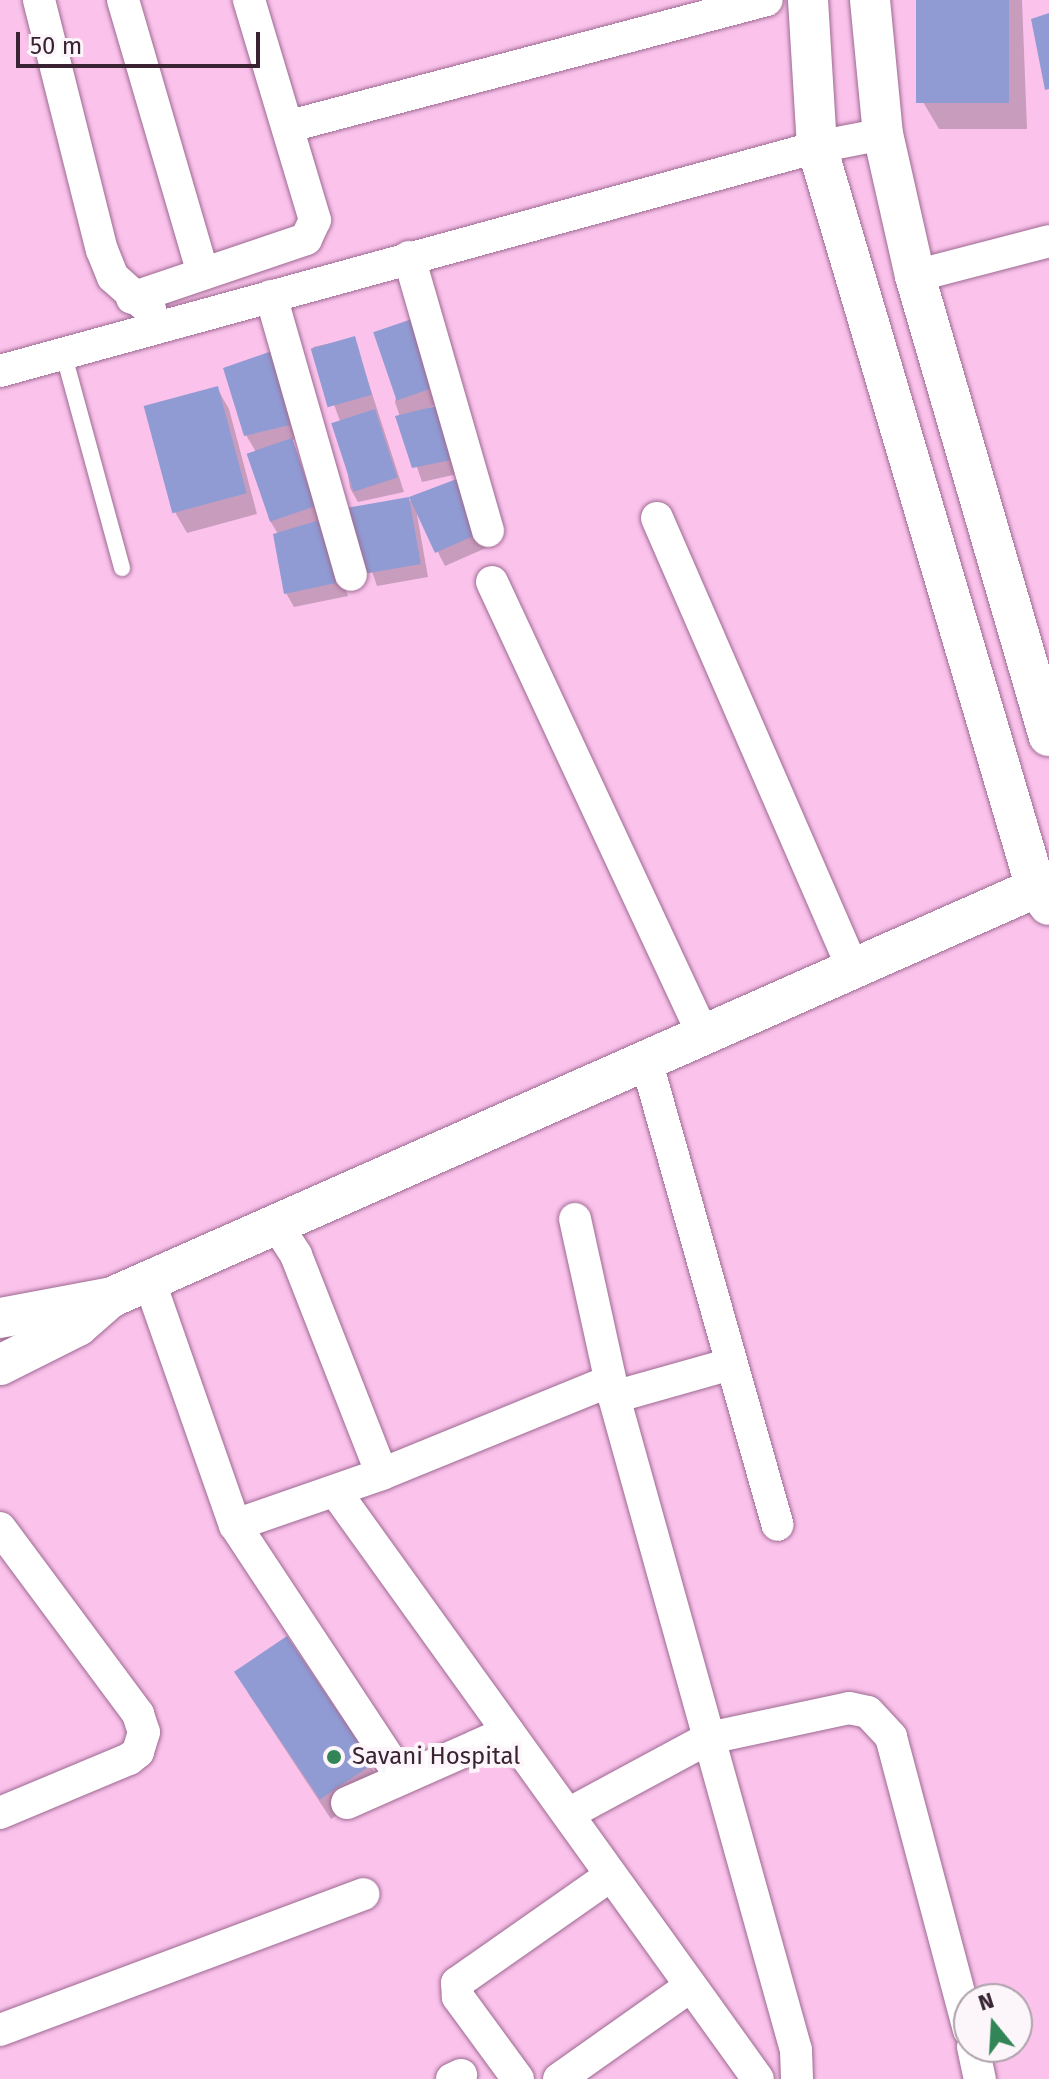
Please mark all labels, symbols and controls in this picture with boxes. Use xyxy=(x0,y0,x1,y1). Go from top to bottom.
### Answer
scale bar xyxy=(20,16,264,66)
text: 50 m xyxy=(30,32,82,60)
place label: Savani Hospital xyxy=(352,1743,520,1771)
marker: Savani Hospital xyxy=(323,1746,345,1768)
north arrow xyxy=(953,1983,1033,2063)
text: N xyxy=(975,1987,997,2017)

